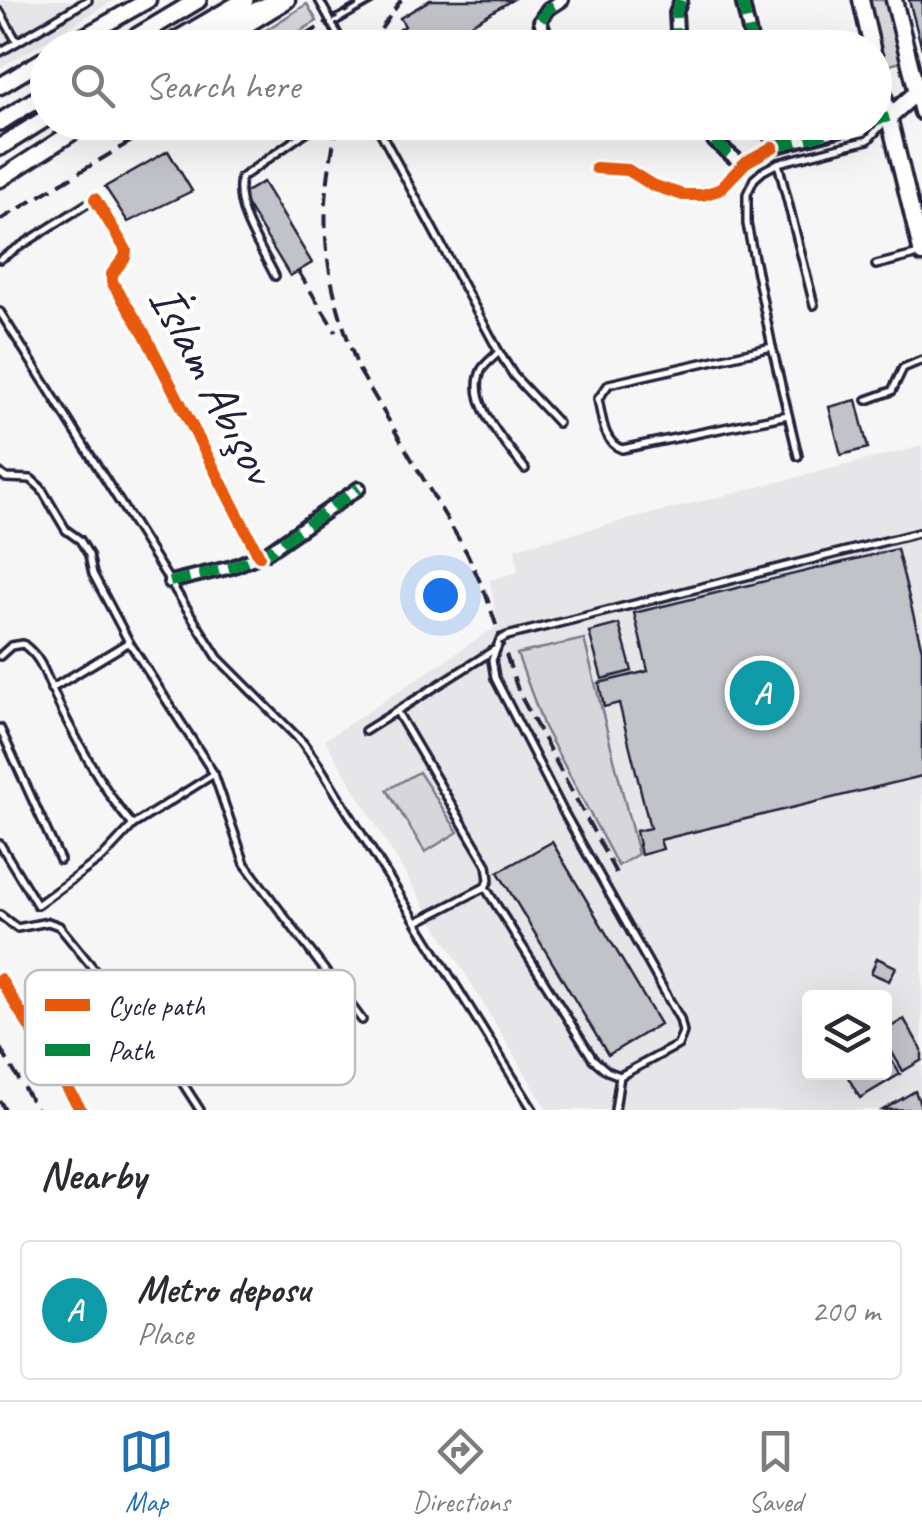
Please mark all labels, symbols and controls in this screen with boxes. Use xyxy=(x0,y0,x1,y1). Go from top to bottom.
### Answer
search box xyxy=(30,30,892,140)
icon: search xyxy=(65,58,120,113)
text: Search here xyxy=(145,62,300,109)
street label: İslam Abışov xyxy=(135,274,293,498)
your location xyxy=(415,570,466,621)
pin: A xyxy=(730,656,794,730)
legend xyxy=(25,970,355,1085)
text: Cycle path xyxy=(108,988,205,1023)
map controls xyxy=(802,990,892,1080)
button: layers xyxy=(802,990,892,1080)
text: Path xyxy=(108,1033,155,1068)
text: Nearby xyxy=(40,1149,146,1202)
text: Metro deposu xyxy=(137,1266,310,1313)
text: A xyxy=(66,1290,83,1331)
text: 200 m xyxy=(811,1290,880,1331)
text: Place xyxy=(137,1313,193,1354)
tab: Map xyxy=(119,1424,174,1519)
tab: Directions xyxy=(412,1424,510,1519)
tab: Saved xyxy=(748,1424,803,1519)

